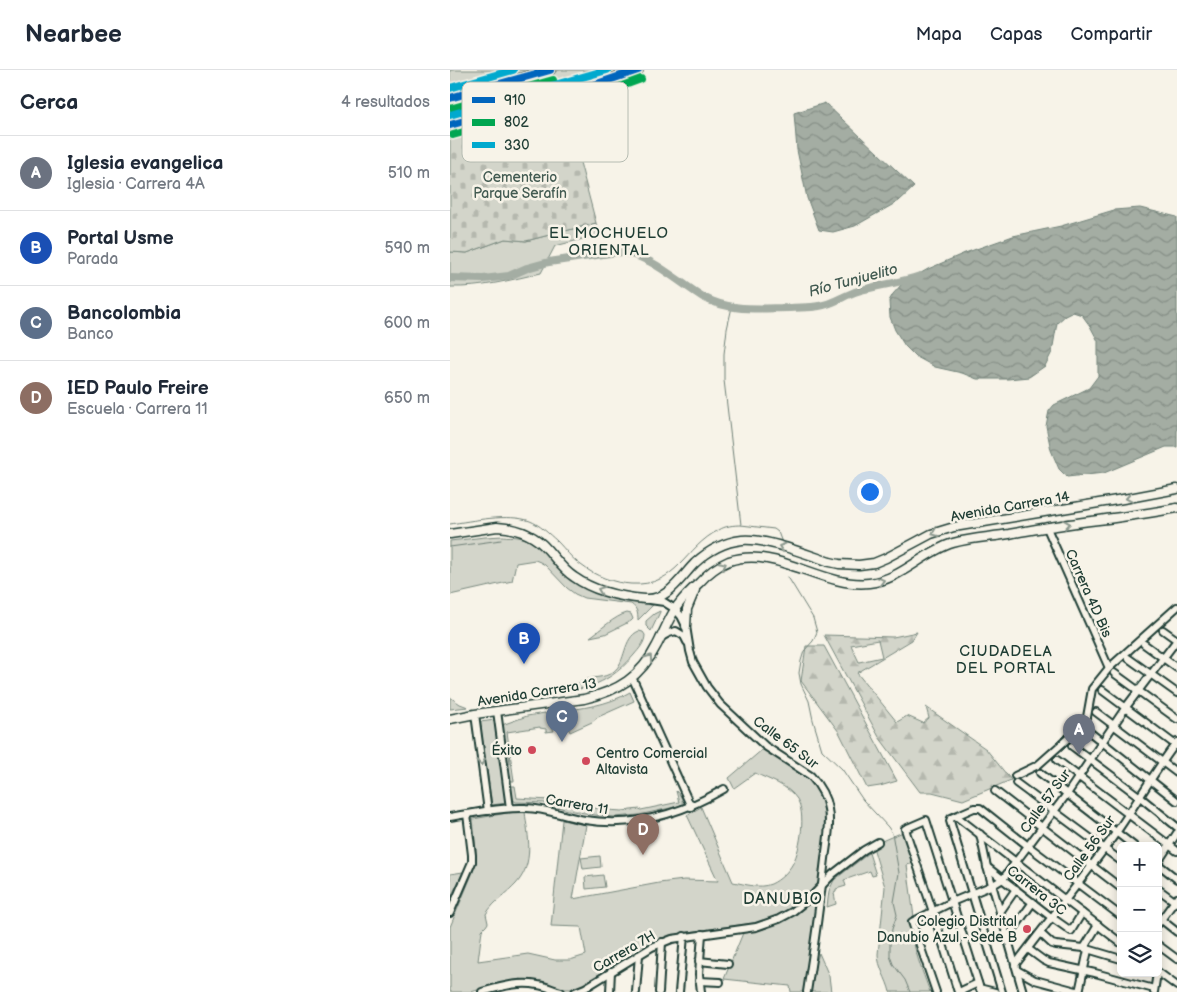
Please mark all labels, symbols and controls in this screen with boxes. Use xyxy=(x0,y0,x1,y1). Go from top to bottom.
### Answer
text: Nearbee xyxy=(25,20,122,49)
text: Mapa xyxy=(916,24,962,45)
text: Capas xyxy=(990,24,1043,45)
text: Compartir xyxy=(1071,24,1152,45)
legend xyxy=(462,82,628,162)
text: Cerca xyxy=(20,90,78,115)
text: 910 xyxy=(504,92,526,109)
text: 4 resultados xyxy=(341,93,430,112)
text: 802 xyxy=(504,114,529,131)
text: 330 xyxy=(504,137,529,154)
text: Iglesia evangelica xyxy=(67,152,224,175)
text: A xyxy=(31,164,41,183)
text: 510 m xyxy=(388,164,430,183)
park label: Cementerio Parque Serafín xyxy=(473,169,567,202)
text: Iglesia · Carrera 4A xyxy=(67,175,205,194)
district label: EL MOCHUELO ORIENTAL xyxy=(549,224,669,260)
text: Portal Usme xyxy=(67,227,174,250)
text: B xyxy=(30,239,42,258)
text: 590 m xyxy=(385,239,430,258)
text: Parada xyxy=(67,250,118,269)
water label: Río Tunjuelito xyxy=(807,259,900,301)
text: Bancolombia xyxy=(67,302,181,325)
text: C xyxy=(30,314,42,333)
text: 600 m xyxy=(384,314,430,333)
text: Banco xyxy=(67,325,114,344)
text: IED Paulo Freire xyxy=(67,377,209,400)
text: D xyxy=(30,389,42,408)
text: 650 m xyxy=(384,389,430,408)
text: Escuela · Carrera 11 xyxy=(67,400,208,419)
your location xyxy=(857,479,883,505)
street label: Avenida Carrera 14 xyxy=(949,488,1071,525)
one-way arrow xyxy=(1125,493,1134,503)
one-way arrow xyxy=(1063,520,1071,530)
one-way arrow xyxy=(931,527,940,537)
one-way arrow xyxy=(779,543,787,553)
street label: Carrera 4D Bis xyxy=(1061,546,1116,640)
one-way arrow xyxy=(718,561,727,571)
one-way arrow xyxy=(876,576,884,586)
one-way arrow xyxy=(597,586,606,596)
pin: B xyxy=(508,623,540,664)
district label: CIUDADELA DEL PORTAL xyxy=(956,642,1056,678)
one-way arrow xyxy=(643,654,652,664)
street label: Avenida Carrera 13 xyxy=(476,675,598,710)
pin: C xyxy=(546,701,578,742)
street label: Calle 65 Sur xyxy=(750,712,823,773)
pin: A xyxy=(1063,714,1095,755)
place label: Éxito xyxy=(491,741,522,759)
marker: Éxito xyxy=(526,744,538,756)
place label: Centro Comercial Altavista xyxy=(596,745,707,778)
marker: Centro Comercial Altavista xyxy=(580,755,592,767)
one-way arrow xyxy=(475,759,486,767)
street label: Calle 57 Sur xyxy=(1016,765,1075,837)
street label: Carrera 11 xyxy=(544,791,610,818)
street label: Calle 56 Sur xyxy=(1060,811,1120,885)
pin: D xyxy=(627,814,659,855)
map controls xyxy=(1117,842,1162,977)
button: + xyxy=(1117,842,1162,887)
street label: Carrera 3C xyxy=(1003,862,1070,919)
button: − xyxy=(1117,887,1162,932)
district label: DANUBIO xyxy=(743,890,823,909)
place label: Colegio Distrital Danubio Azul - Sede B xyxy=(877,913,1017,946)
marker: Colegio Distrital Danubio Azul - Sede B xyxy=(1021,923,1033,935)
street label: Carrera 7H xyxy=(590,927,658,976)
button: layers xyxy=(1117,932,1162,977)

